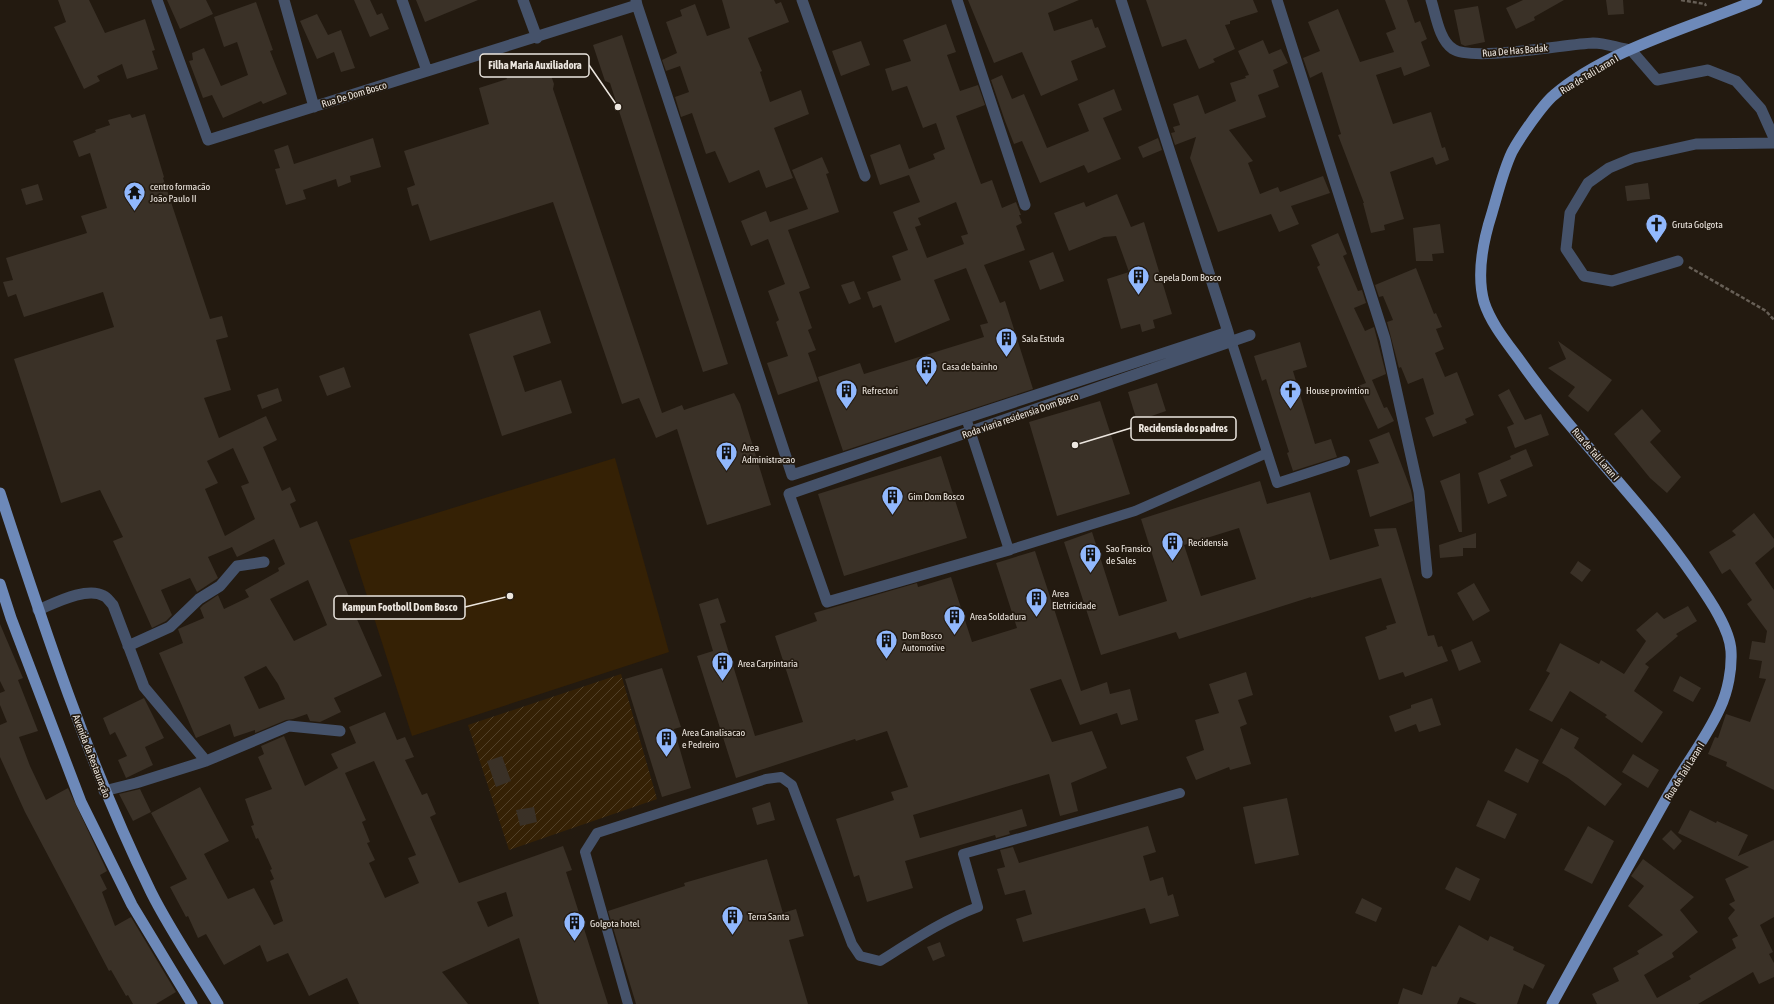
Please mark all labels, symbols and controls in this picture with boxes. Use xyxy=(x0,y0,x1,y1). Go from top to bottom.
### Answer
street label: Rua De Has Badak xyxy=(1482,42,1549,59)
street label: Rua de Tali Laran I xyxy=(1558,53,1620,96)
callout: Filha Maria Auxiliadora xyxy=(480,54,589,77)
text: Filha Maria Auxiliadora xyxy=(488,59,582,71)
street label: Rua De Dom Bosco xyxy=(320,79,388,110)
temple icon: centro formacão João Paulo II xyxy=(121,179,147,212)
place label: centro formacão João Paulo II xyxy=(150,181,211,204)
church icon: Gruta Golgota xyxy=(1643,211,1669,244)
place label: Gruta Golgota xyxy=(1672,219,1723,230)
building icon: Capela Dom Bosco xyxy=(1126,264,1152,297)
place label: Capela Dom Bosco xyxy=(1154,272,1222,283)
building icon: Sala Estuda xyxy=(994,325,1020,358)
place label: Sala Estuda xyxy=(1022,333,1065,344)
building icon: Casa de bainho xyxy=(913,353,939,386)
place label: Casa de bainho xyxy=(942,361,998,372)
building icon: Refrectori xyxy=(834,377,860,410)
church icon: House provintion xyxy=(1277,377,1303,410)
place label: Refrectori xyxy=(862,385,898,396)
place label: House provintion xyxy=(1306,385,1369,396)
street label: Roda viaria residensia Dom Bosco xyxy=(961,390,1080,441)
callout: Recidensia dos padres xyxy=(1131,417,1236,440)
text: Recidensia dos padres xyxy=(1138,422,1228,434)
street label: Rua de Tali Laran I xyxy=(1570,426,1621,483)
building icon: Area Administracao xyxy=(713,440,739,473)
place label: Area Administracao xyxy=(742,442,795,465)
building icon: Gim Dom Bosco xyxy=(879,483,905,516)
place label: Gim Dom Bosco xyxy=(908,491,965,502)
building icon: Recidensia xyxy=(1159,529,1185,562)
place label: Recidensia xyxy=(1188,537,1228,548)
building icon: Sao Fransico de Sales xyxy=(1077,541,1103,574)
place label: Sao Fransico de Sales xyxy=(1106,543,1152,566)
building icon: Area Eletricidade xyxy=(1023,586,1049,619)
place label: Area Eletricidade xyxy=(1052,588,1097,611)
callout: Kampun Footboll Dom Bosco xyxy=(334,596,465,619)
text: Kampun Footboll Dom Bosco xyxy=(342,601,458,613)
building icon: Area Soldadura xyxy=(941,603,967,636)
place label: Area Soldadura xyxy=(970,611,1027,622)
building icon: Dom Bosco Automotive xyxy=(873,628,899,661)
place label: Dom Bosco Automotive xyxy=(902,630,945,653)
building icon: Area Carpintaria xyxy=(709,650,735,683)
place label: Area Carpintaria xyxy=(738,658,798,669)
street label: Avenida da Restauração xyxy=(71,713,113,800)
building icon: Area Canalisacao e Pedreiro xyxy=(653,725,679,758)
place label: Area Canalisacao e Pedreiro xyxy=(682,727,746,750)
street label: Rua de Tali Laran I xyxy=(1662,740,1707,802)
building icon: Terra Santa xyxy=(719,903,745,936)
building icon: Golgota hotel xyxy=(562,910,588,943)
place label: Terra Santa xyxy=(748,911,790,922)
place label: Golgota hotel xyxy=(590,918,640,929)

